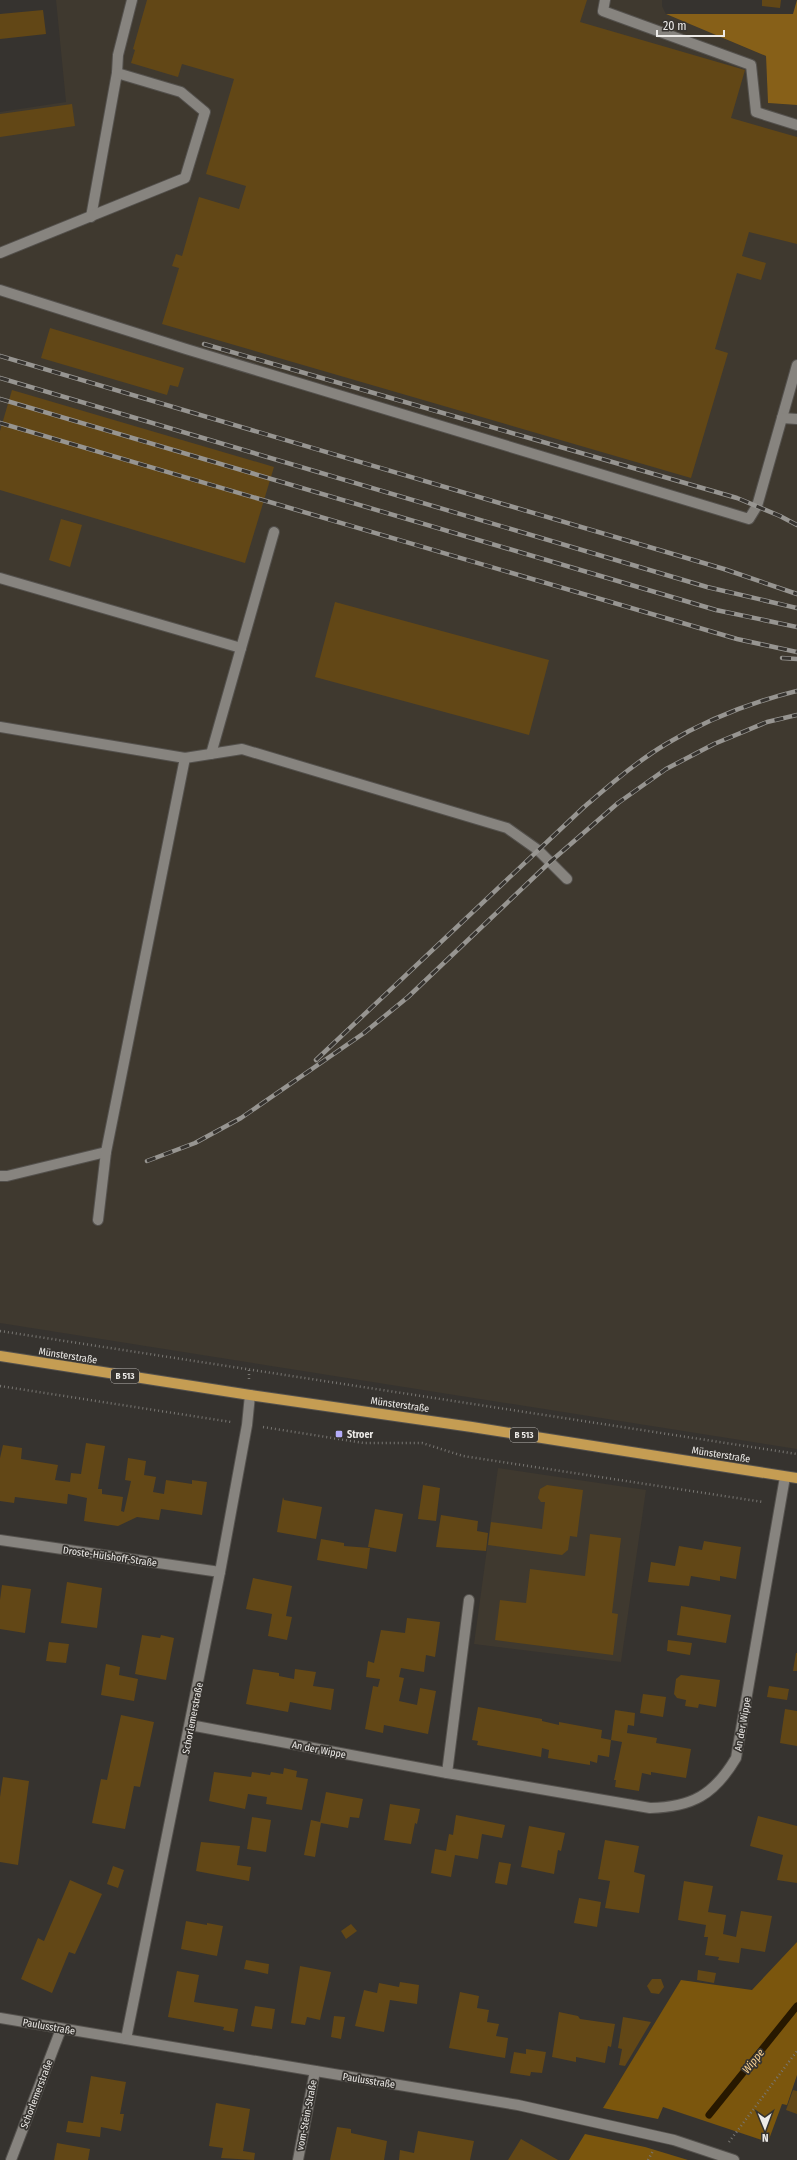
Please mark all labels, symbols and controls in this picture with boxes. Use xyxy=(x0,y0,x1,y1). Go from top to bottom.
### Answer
scale bar xyxy=(657,12,724,38)
text: 20 m xyxy=(663,19,687,33)
street label: Münsterstraße xyxy=(38,1345,98,1367)
road number: B 513 xyxy=(111,1369,139,1383)
street label: Münsterstraße xyxy=(370,1395,430,1415)
road number: B 513 xyxy=(510,1428,538,1442)
marker: Stroer xyxy=(334,1429,344,1439)
place label: Stroer xyxy=(347,1429,374,1441)
street label: Münsterstraße xyxy=(691,1444,751,1466)
street label: Droste-Hülshoff-Straße xyxy=(62,1544,158,1570)
street label: Schorlemerstraße xyxy=(180,1681,206,1755)
street label: An der Wippe xyxy=(732,1696,754,1752)
street label: An der Wippe xyxy=(291,1739,347,1761)
street label: Paulusstraße xyxy=(22,2016,76,2037)
water label: Wippe xyxy=(740,2046,767,2076)
street label: Schorlemerstraße xyxy=(18,2058,56,2130)
street label: Paulusstraße xyxy=(342,2071,396,2091)
street label: vom-Stein-Straße xyxy=(294,2079,320,2151)
north arrow xyxy=(745,2108,785,2148)
text: N xyxy=(762,2131,769,2144)

